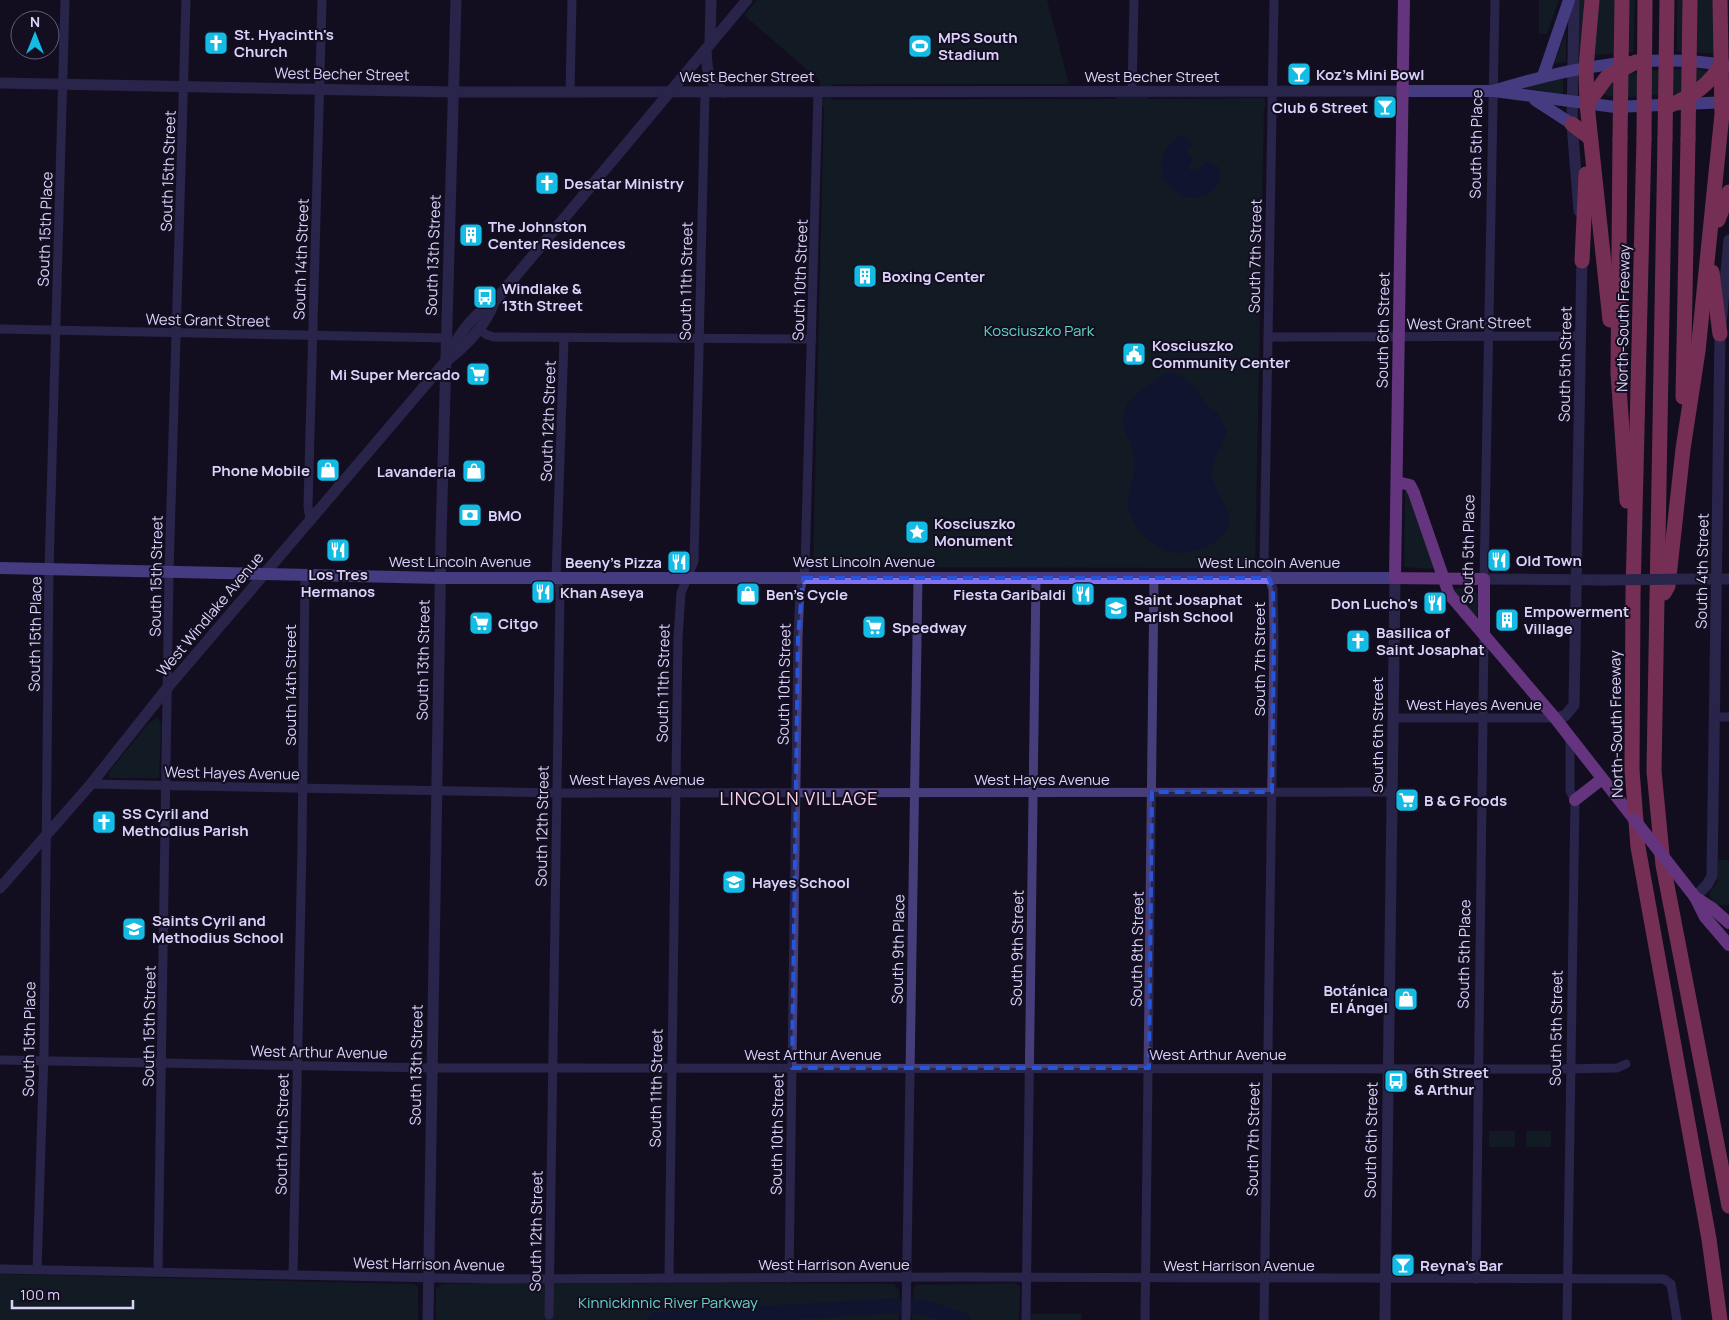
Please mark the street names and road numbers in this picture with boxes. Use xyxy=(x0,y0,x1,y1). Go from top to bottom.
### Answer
street label: West Becher Street xyxy=(274,62,410,86)
street label: West Becher Street xyxy=(679,66,815,87)
street label: West Becher Street xyxy=(1084,66,1220,87)
street label: South 5th Place xyxy=(1465,89,1487,199)
street label: South 15th Street xyxy=(155,110,181,232)
street label: South 15th Place xyxy=(32,171,58,287)
street label: South 13th Street xyxy=(420,194,446,316)
street label: South 14th Street xyxy=(288,198,314,320)
street label: South 7th Street xyxy=(1244,199,1266,313)
street label: South 10th Street xyxy=(787,219,813,341)
street label: South 11th Street xyxy=(674,222,698,340)
street label: North-South Freeway xyxy=(1611,244,1635,392)
street label: South 6th Street xyxy=(1371,272,1395,388)
street label: South 5th Street xyxy=(1553,306,1577,422)
street label: West Grant Street xyxy=(145,308,271,332)
street label: West Grant Street xyxy=(1406,311,1532,335)
street label: South 12th Street xyxy=(535,360,561,482)
street label: South 5th Place xyxy=(1457,494,1479,604)
street label: South 4th Street xyxy=(1690,513,1714,629)
street label: South 15th Street xyxy=(144,515,168,637)
street label: West Windlake Avenue xyxy=(152,547,268,681)
street label: West Lincoln Avenue xyxy=(389,551,531,572)
street label: West Lincoln Avenue xyxy=(793,551,935,572)
street label: West Lincoln Avenue xyxy=(1198,552,1340,573)
street label: South 15th Place xyxy=(23,576,47,692)
street label: South 13th Street xyxy=(411,599,435,721)
street label: South 7th Street xyxy=(1249,602,1270,716)
street label: South 10th Street xyxy=(772,623,796,745)
street label: South 14th Street xyxy=(280,624,301,746)
street label: South 11th Street xyxy=(651,624,675,742)
street label: North-South Freeway xyxy=(1604,650,1628,798)
street label: South 6th Street xyxy=(1367,677,1388,793)
street label: West Hayes Avenue xyxy=(1406,694,1542,715)
street label: West Hayes Avenue xyxy=(164,761,300,785)
street label: South 12th Street xyxy=(530,765,554,887)
street label: West Hayes Avenue xyxy=(569,769,705,790)
street label: West Hayes Avenue xyxy=(974,769,1110,790)
street label: South 9th Street xyxy=(1005,890,1029,1006)
street label: South 8th Street xyxy=(1125,891,1149,1007)
street label: South 9th Place xyxy=(887,894,909,1004)
street label: South 5th Place xyxy=(1453,899,1475,1009)
street label: South 15th Street xyxy=(137,965,161,1087)
street label: South 5th Street xyxy=(1544,970,1568,1086)
street label: South 15th Place xyxy=(17,981,41,1097)
street label: South 13th Street xyxy=(404,1004,428,1126)
street label: South 11th Street xyxy=(644,1029,668,1147)
street label: West Arthur Avenue xyxy=(250,1040,388,1064)
street label: West Arthur Avenue xyxy=(744,1044,882,1065)
street label: West Arthur Avenue xyxy=(1149,1044,1287,1065)
street label: South 14th Street xyxy=(270,1073,294,1195)
street label: South 10th Street xyxy=(765,1073,789,1195)
street label: South 7th Street xyxy=(1242,1082,1264,1196)
street label: South 6th Street xyxy=(1359,1082,1383,1198)
street label: South 12th Street xyxy=(524,1170,548,1292)
street label: West Harrison Avenue xyxy=(353,1252,505,1276)
street label: West Harrison Avenue xyxy=(758,1254,910,1275)
street label: West Harrison Avenue xyxy=(1163,1255,1315,1276)

